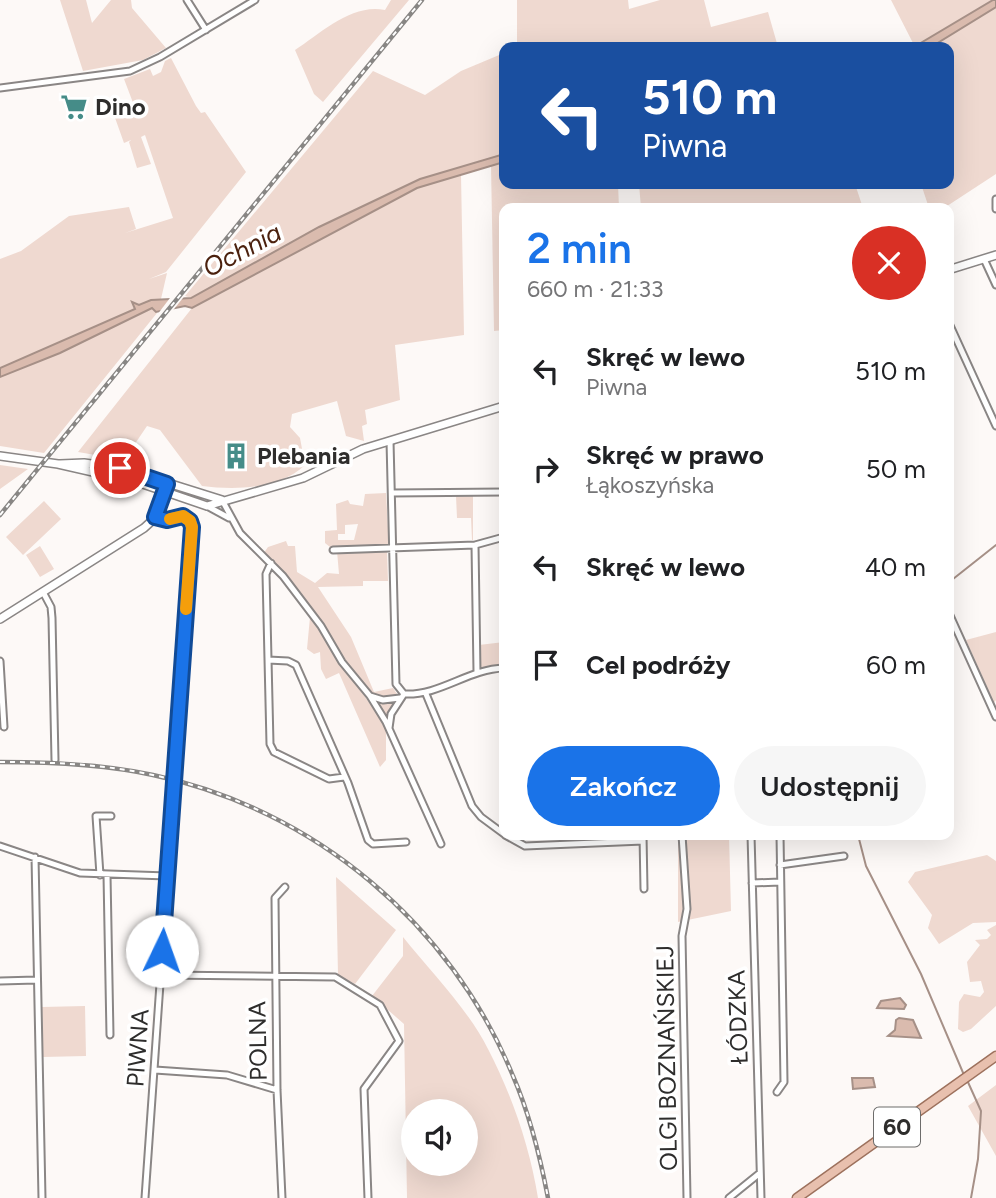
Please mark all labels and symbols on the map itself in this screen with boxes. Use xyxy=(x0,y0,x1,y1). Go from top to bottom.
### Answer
supermarket icon: Dino xyxy=(59,92,89,122)
place label: Dino xyxy=(95,92,146,121)
water label: Ochnia xyxy=(197,216,287,284)
pin xyxy=(90,438,150,498)
building icon: Plebania xyxy=(221,441,251,471)
place label: Plebania xyxy=(257,441,350,470)
position arrow xyxy=(125,914,199,988)
street label: OLGI BOZNAŃSKIEJ xyxy=(650,945,683,1171)
street label: ŁÓDZKA xyxy=(721,969,754,1064)
street label: POLNA xyxy=(242,1000,273,1081)
street label: PIWNA xyxy=(120,1007,155,1088)
road number: 60 xyxy=(874,1108,920,1146)

